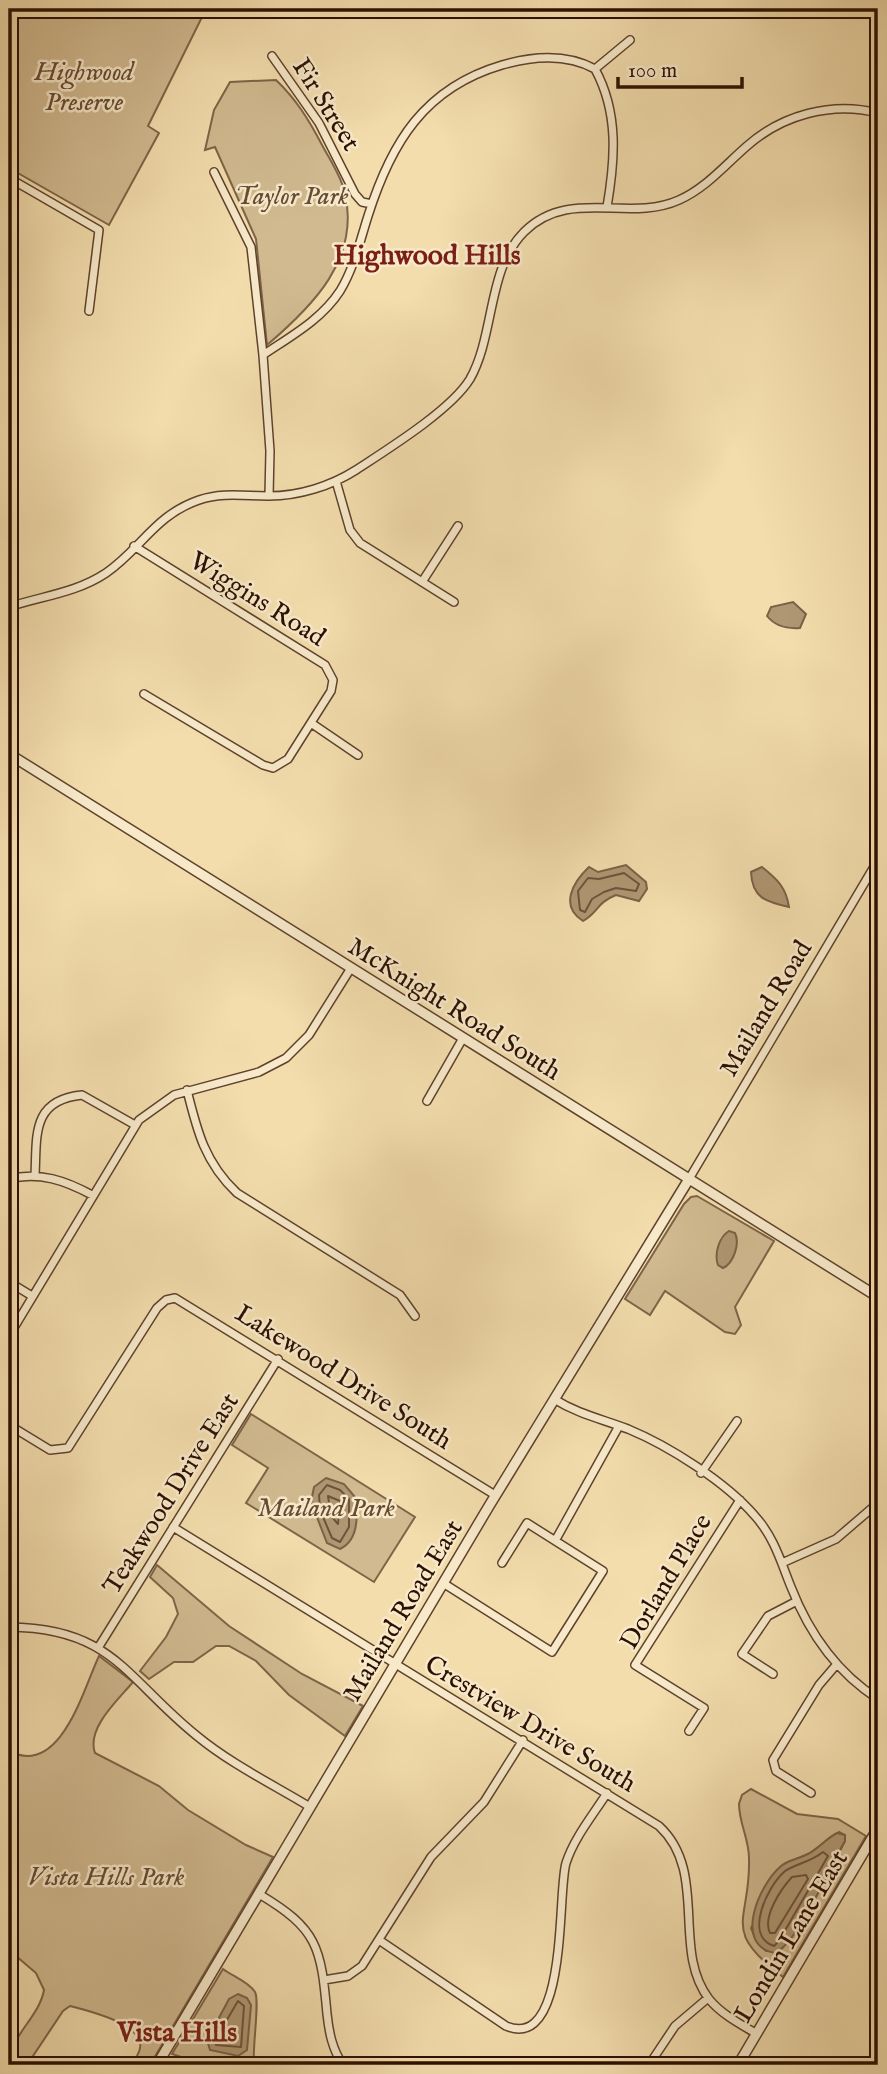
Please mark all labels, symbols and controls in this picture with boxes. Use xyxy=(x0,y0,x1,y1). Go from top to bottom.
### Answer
scale bar xyxy=(618,46,742,90)
street label: Fir Street xyxy=(284,52,367,157)
park label: Highwood Preserve xyxy=(33,56,135,119)
text: 100 m xyxy=(628,58,677,85)
park label: Taylor Park xyxy=(235,180,349,213)
district label: Highwood Hills xyxy=(333,239,521,274)
street label: Wiggins Road xyxy=(183,544,332,654)
street label: McKnight Road South xyxy=(342,930,567,1088)
street label: Mailand Road xyxy=(713,935,820,1083)
street label: Lakewood Drive South xyxy=(229,1297,458,1457)
street label: Teakwood Drive East xyxy=(96,1387,247,1601)
park label: Mailand Park xyxy=(257,1492,395,1525)
street label: Dorland Place xyxy=(613,1508,720,1656)
street label: Mailand Road East xyxy=(336,1514,471,1708)
street label: Crestview Drive South xyxy=(419,1648,642,1801)
street label: Londin Lane East xyxy=(727,1844,856,2029)
park label: Vista Hills Park xyxy=(28,1861,185,1894)
district label: Vista Hills xyxy=(116,2016,237,2051)

